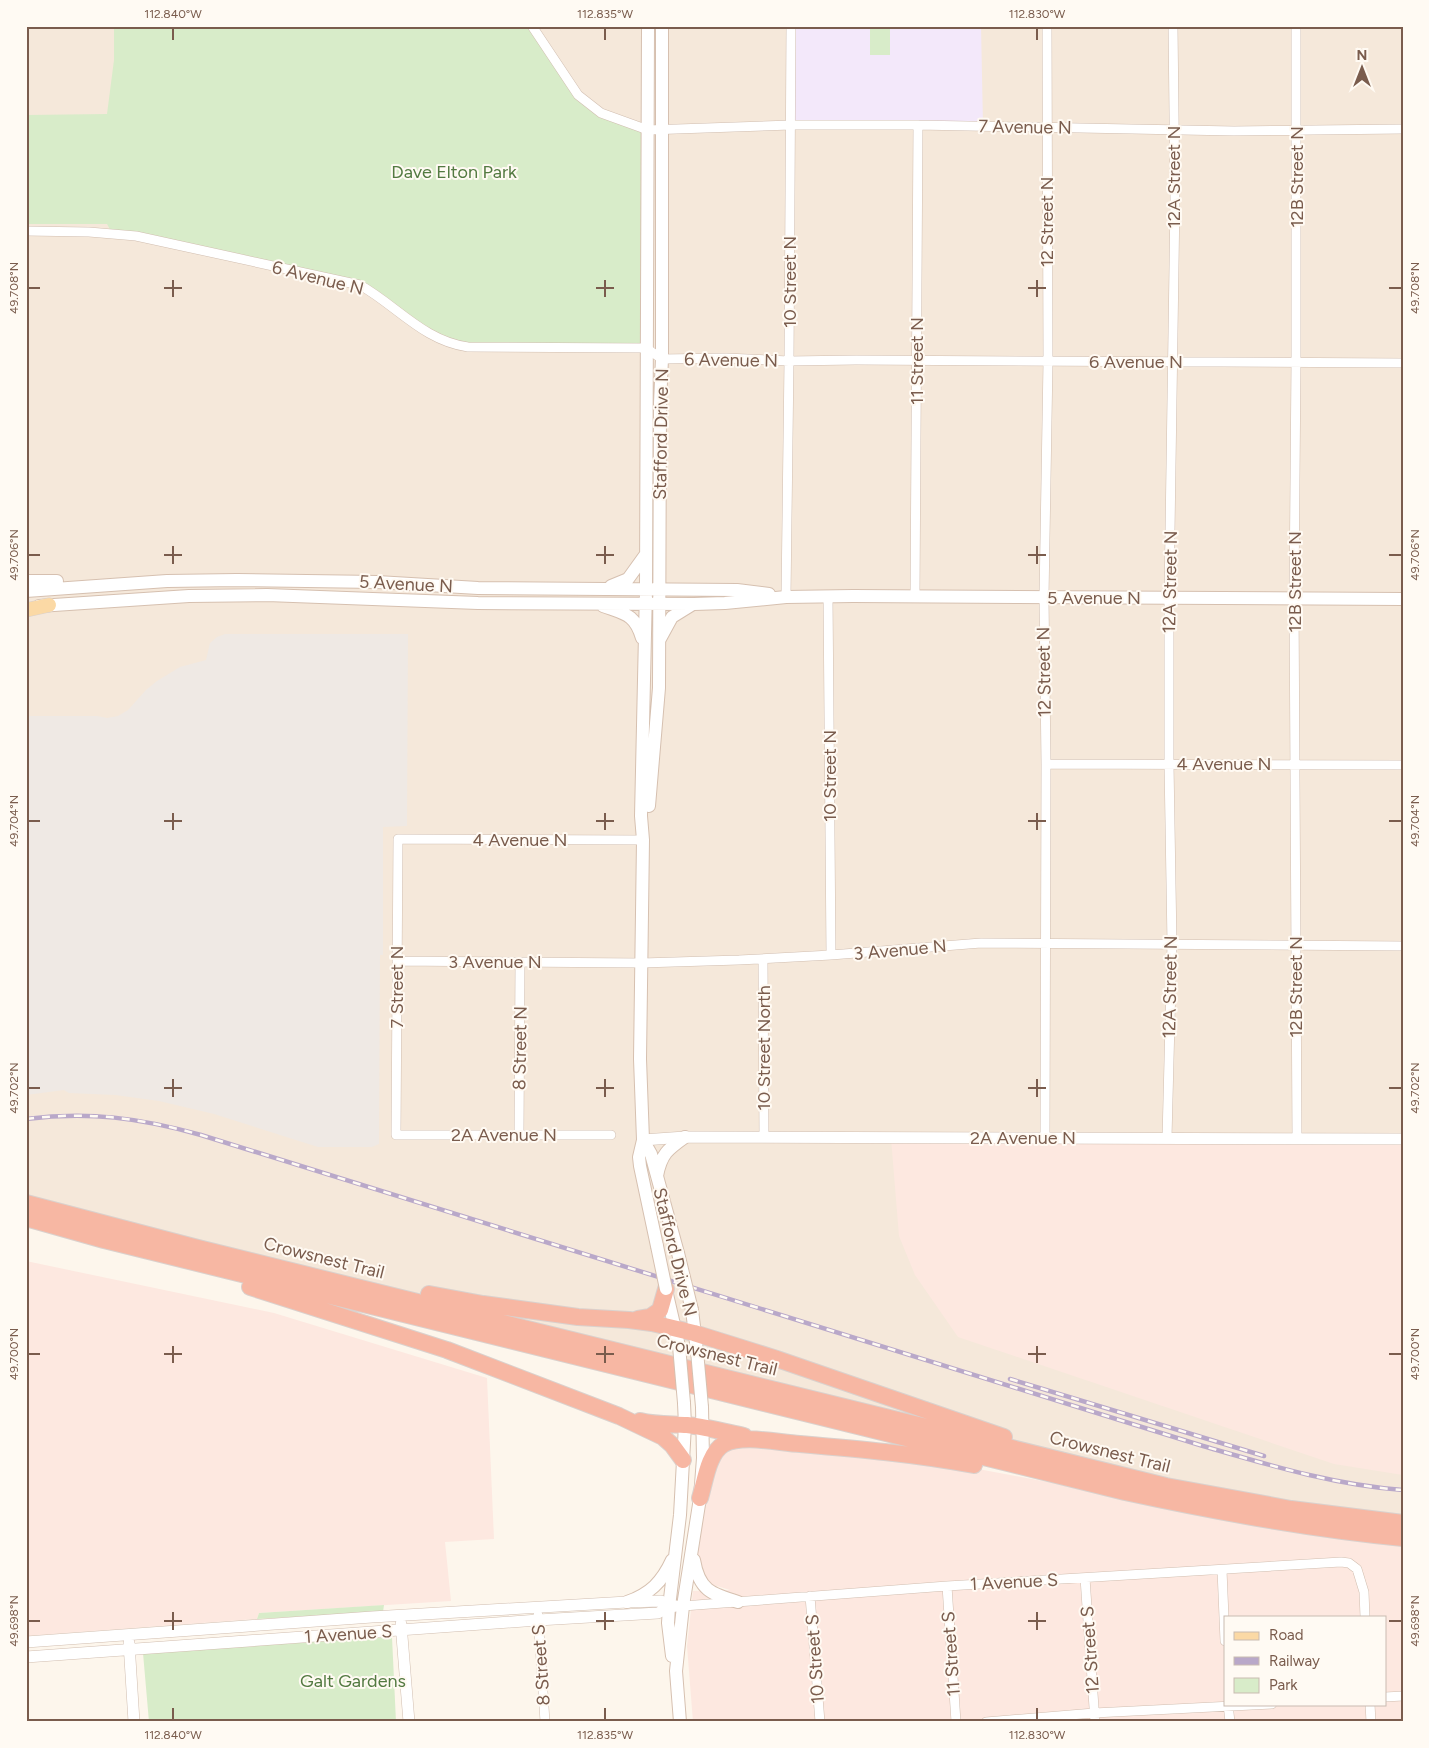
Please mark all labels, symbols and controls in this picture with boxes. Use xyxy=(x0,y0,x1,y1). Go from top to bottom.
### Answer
text: 112.840°W xyxy=(144,7,202,21)
text: 112.835°W xyxy=(577,7,633,21)
text: 112.830°W xyxy=(1009,7,1066,21)
north arrow xyxy=(1336,42,1386,92)
text: N xyxy=(1357,47,1367,64)
street label: 7 Avenue N xyxy=(978,115,1072,139)
street label: 12A Street N xyxy=(1163,126,1185,228)
street label: 12B Street N xyxy=(1286,126,1308,228)
park label: Dave Elton Park xyxy=(391,161,517,183)
street label: 12 Street N xyxy=(1036,177,1058,267)
street label: 10 Street N xyxy=(779,236,801,328)
street label: 6 Avenue N xyxy=(270,256,366,300)
text: 49.708°N xyxy=(7,262,21,314)
text: 49.708°N xyxy=(1408,262,1422,314)
street label: 11 Street N xyxy=(906,317,928,405)
street label: 6 Avenue N xyxy=(684,348,778,372)
street label: 6 Avenue N xyxy=(1089,351,1183,373)
street label: Stafford Drive N xyxy=(649,368,673,500)
text: 49.706°N xyxy=(7,529,21,581)
text: 49.706°N xyxy=(1408,529,1422,581)
street label: 12A Street N xyxy=(1158,530,1182,634)
street label: 12B Street N xyxy=(1284,531,1306,633)
street label: 5 Avenue N xyxy=(358,571,454,597)
street label: 5 Avenue N xyxy=(1047,587,1141,609)
street label: 12 Street N xyxy=(1032,626,1056,718)
street label: 10 Street N xyxy=(819,730,841,822)
street label: 4 Avenue N xyxy=(1177,753,1271,775)
text: 49.704°N xyxy=(7,795,21,847)
text: 49.704°N xyxy=(1408,795,1422,847)
street label: 4 Avenue N xyxy=(473,829,567,851)
street label: 3 Avenue N xyxy=(852,935,948,965)
street label: 12A Street N xyxy=(1158,935,1182,1039)
street label: 12B Street N xyxy=(1285,936,1307,1038)
street label: 7 Street N xyxy=(386,946,408,1028)
street label: 3 Avenue N xyxy=(448,951,542,973)
street label: 10 Street North xyxy=(753,985,775,1111)
street label: 8 Street N xyxy=(508,1006,532,1090)
text: 49.702°N xyxy=(7,1062,21,1114)
text: 49.702°N xyxy=(1408,1062,1422,1114)
street label: 2A Avenue N xyxy=(451,1124,557,1146)
street label: 2A Avenue N xyxy=(970,1127,1076,1149)
street label: Stafford Drive N xyxy=(648,1185,702,1319)
street label: Crowsnest Trail xyxy=(261,1232,387,1284)
text: 49.700°N xyxy=(7,1328,21,1380)
text: 49.700°N xyxy=(1408,1328,1422,1380)
street label: Crowsnest Trail xyxy=(654,1329,780,1381)
street label: Crowsnest Trail xyxy=(1047,1426,1173,1478)
street label: 1 Avenue S xyxy=(969,1569,1059,1595)
text: 49.698°N xyxy=(7,1595,21,1647)
text: 49.698°N xyxy=(1408,1595,1422,1647)
street label: 12 Street S xyxy=(1076,1605,1104,1695)
street label: 11 Street S xyxy=(937,1611,965,1697)
street label: 10 Street S xyxy=(801,1614,829,1704)
legend xyxy=(1224,1616,1386,1706)
street label: 1 Avenue S xyxy=(303,1620,393,1648)
street label: 8 Street S xyxy=(527,1624,555,1706)
text: Road xyxy=(1269,1626,1304,1644)
text: Railway xyxy=(1269,1652,1320,1670)
park label: Galt Gardens xyxy=(300,1670,406,1692)
text: Park xyxy=(1269,1676,1298,1694)
text: 112.840°W xyxy=(144,1728,202,1742)
text: 112.835°W xyxy=(577,1728,633,1742)
text: 112.830°W xyxy=(1009,1728,1066,1742)

